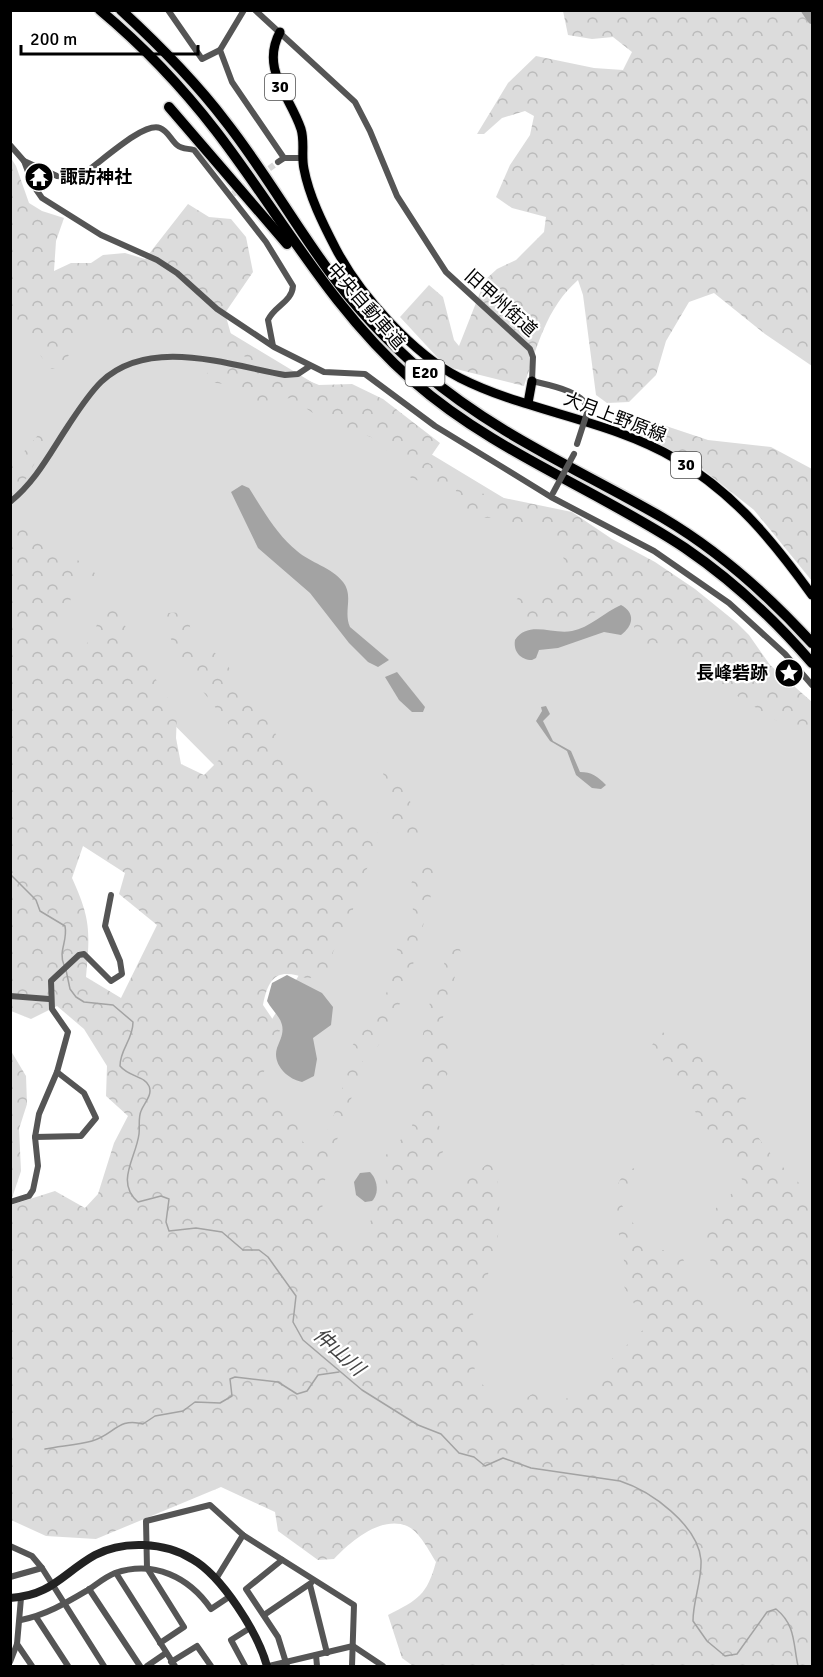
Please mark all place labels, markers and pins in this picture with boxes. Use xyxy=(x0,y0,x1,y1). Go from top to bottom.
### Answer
temple icon: 諏訪神社 xyxy=(23,161,55,193)
place label: 諏訪神社 xyxy=(60,166,132,188)
place icon: 長峰砦跡 xyxy=(773,657,805,689)
place label: 長峰砦跡 xyxy=(696,662,768,684)

